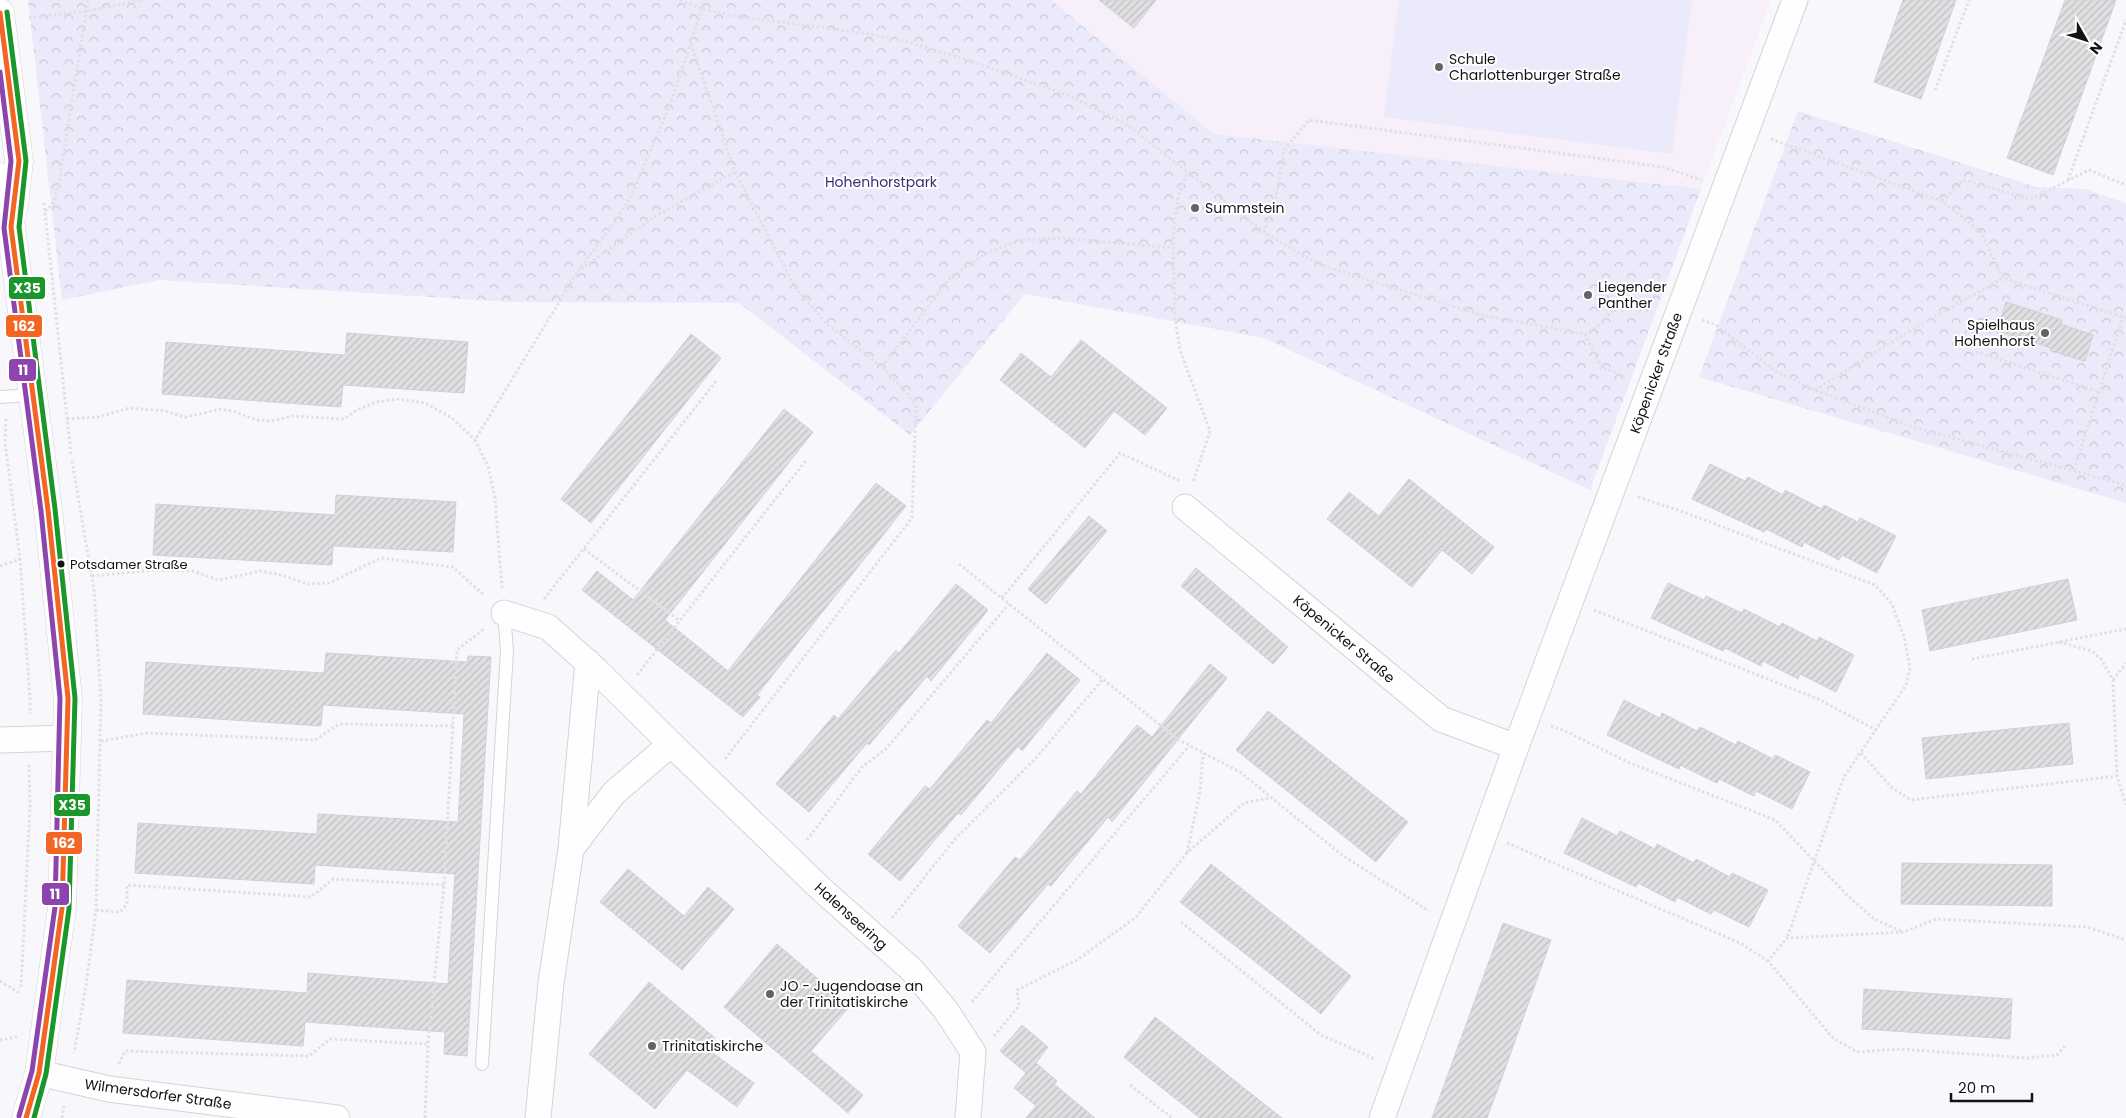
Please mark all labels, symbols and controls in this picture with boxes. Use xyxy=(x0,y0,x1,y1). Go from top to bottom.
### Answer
north arrow xyxy=(2061,15,2111,65)
text: N xyxy=(2085,38,2107,59)
place label: Schule Charlottenburger Straße xyxy=(1449,49,1621,85)
marker: Schule Charlottenburger Straße xyxy=(1433,61,1445,73)
park label: Hohenhorstpark xyxy=(825,172,938,192)
place label: Summstein xyxy=(1205,198,1285,218)
marker: Summstein xyxy=(1189,202,1201,214)
line badge: X35 xyxy=(8,276,46,300)
place label: Liegender Panther xyxy=(1598,277,1667,313)
text: X35 xyxy=(13,278,41,298)
marker: Liegender Panther xyxy=(1582,289,1594,301)
street label: Köpenicker Straße xyxy=(1625,309,1687,436)
line badge: 162 xyxy=(5,314,43,338)
place label: Spielhaus Hohenhorst xyxy=(1954,315,2035,351)
text: 162 xyxy=(13,316,35,336)
marker: Spielhaus Hohenhorst xyxy=(2039,327,2051,339)
line badge: 11 xyxy=(8,358,37,382)
text: 11 xyxy=(18,360,28,380)
place label: Potsdamer Straße xyxy=(70,555,188,574)
marker: Potsdamer Straße xyxy=(56,559,66,569)
street label: Köpenicker Straße xyxy=(1289,590,1399,688)
line badge: X35 xyxy=(53,793,91,817)
text: X35 xyxy=(58,795,86,815)
line badge: 162 xyxy=(45,831,83,855)
text: 162 xyxy=(53,833,75,853)
street label: Halenseering xyxy=(810,878,892,954)
line badge: 11 xyxy=(41,882,70,906)
text: 11 xyxy=(50,884,60,904)
place label: JO - Jugendoase an der Trinitatiskirche xyxy=(780,976,923,1012)
marker: JO - Jugendoase an der Trinitatiskirche xyxy=(764,988,776,1000)
place label: Trinitatiskirche xyxy=(662,1036,763,1056)
marker: Trinitatiskirche xyxy=(646,1040,658,1052)
scale bar xyxy=(1951,1070,2032,1102)
street label: Wilmersdorfer Straße xyxy=(83,1074,233,1114)
text: 20 m xyxy=(1958,1077,1996,1098)

